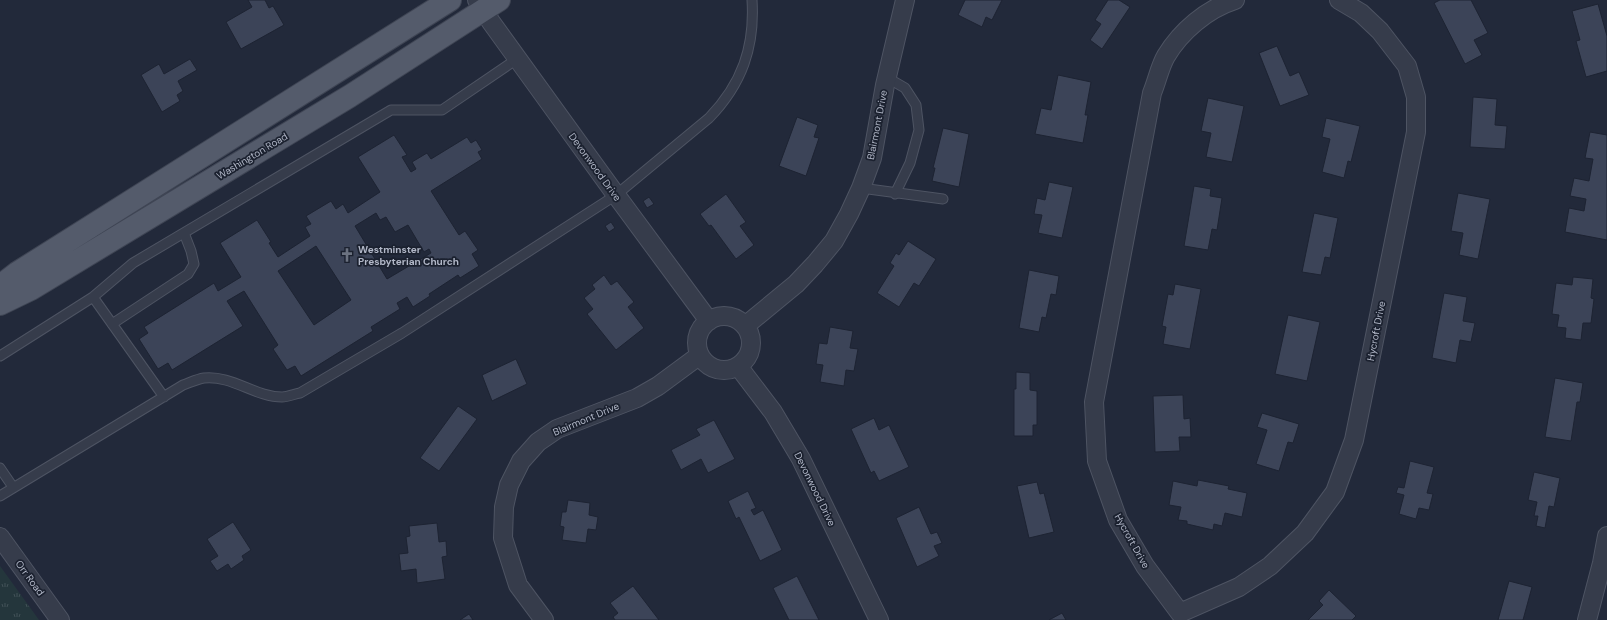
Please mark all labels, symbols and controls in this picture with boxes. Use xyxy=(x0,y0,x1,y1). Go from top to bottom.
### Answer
street label: Blairmont Drive xyxy=(864,89,890,161)
street label: Washington Road xyxy=(214,130,290,182)
street label: Devonwood Drive xyxy=(566,130,624,204)
place label: Westminster Presbyterian Church xyxy=(358,243,459,268)
church icon: Westminster Presbyterian Church xyxy=(339,247,355,263)
street label: Hycroft Drive xyxy=(1364,300,1388,362)
street label: Blairmont Drive xyxy=(551,399,621,439)
street label: Devonwood Drive xyxy=(791,450,839,529)
street label: Hycroft Drive xyxy=(1112,511,1153,571)
street label: Orr Road xyxy=(13,558,47,598)

